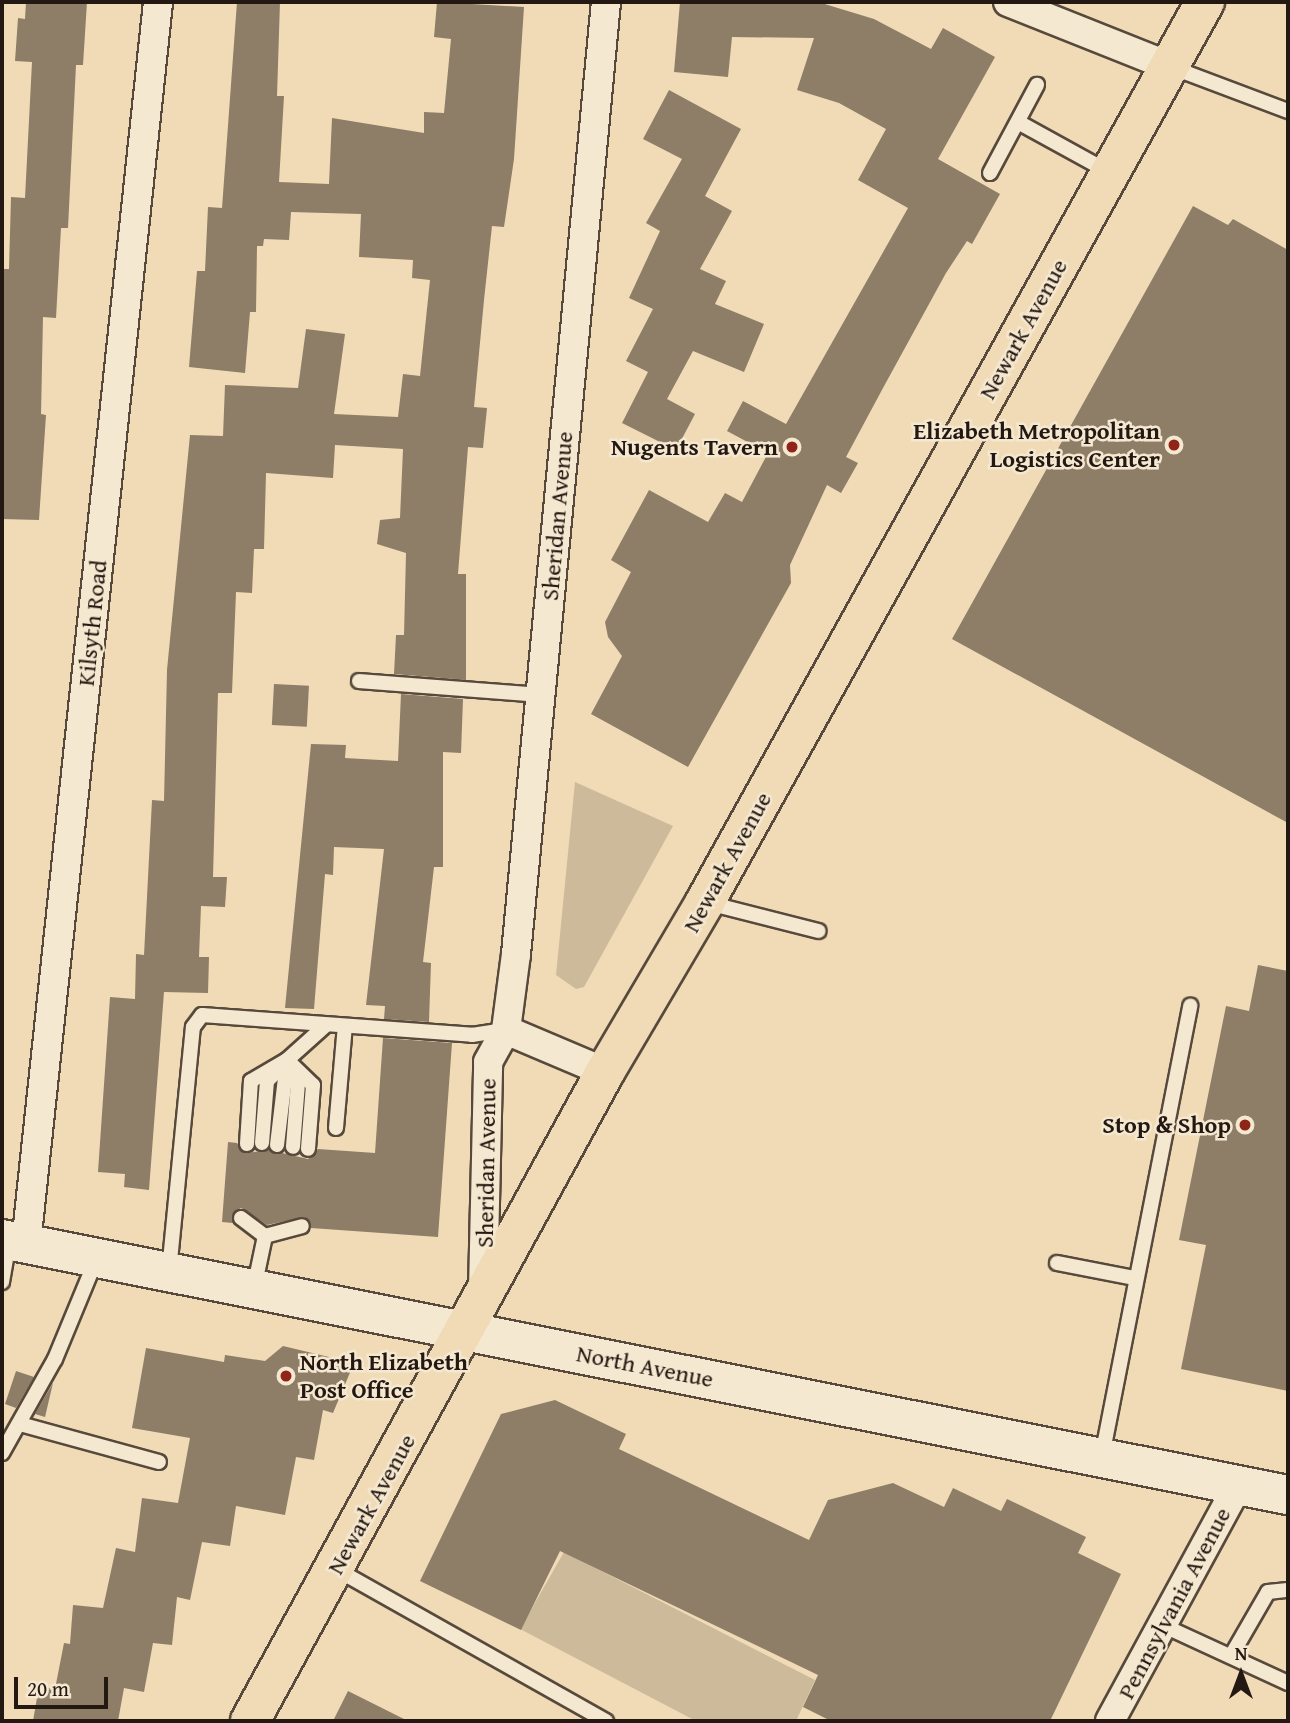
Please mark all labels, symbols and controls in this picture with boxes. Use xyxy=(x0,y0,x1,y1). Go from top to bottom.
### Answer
street label: Newark Avenue xyxy=(973,254,1073,404)
place label: Elizabeth Metropolitan Logistics Center xyxy=(913,417,1160,473)
street label: Sheridan Avenue xyxy=(535,430,579,602)
place label: Nugents Tavern xyxy=(611,433,778,461)
marker: Elizabeth Metropolitan Logistics Center xyxy=(1166,437,1182,453)
marker: Nugents Tavern xyxy=(784,439,800,455)
street label: Kilsyth Road xyxy=(71,559,113,687)
street label: Newark Avenue xyxy=(677,787,777,937)
street label: Sheridan Avenue xyxy=(470,1078,502,1248)
place label: Stop & Shop xyxy=(1102,1111,1231,1139)
marker: Stop & Shop xyxy=(1237,1117,1253,1133)
street label: North Avenue xyxy=(574,1339,716,1393)
place label: North Elizabeth Post Office xyxy=(300,1348,468,1404)
marker: North Elizabeth Post Office xyxy=(278,1368,294,1384)
street label: Newark Avenue xyxy=(321,1429,421,1579)
street label: Pennsylvania Avenue xyxy=(1111,1502,1237,1704)
north arrow xyxy=(1206,1639,1276,1709)
text: N xyxy=(1235,1639,1247,1667)
scale bar xyxy=(18,1664,112,1708)
text: 20 m xyxy=(27,1673,69,1704)

